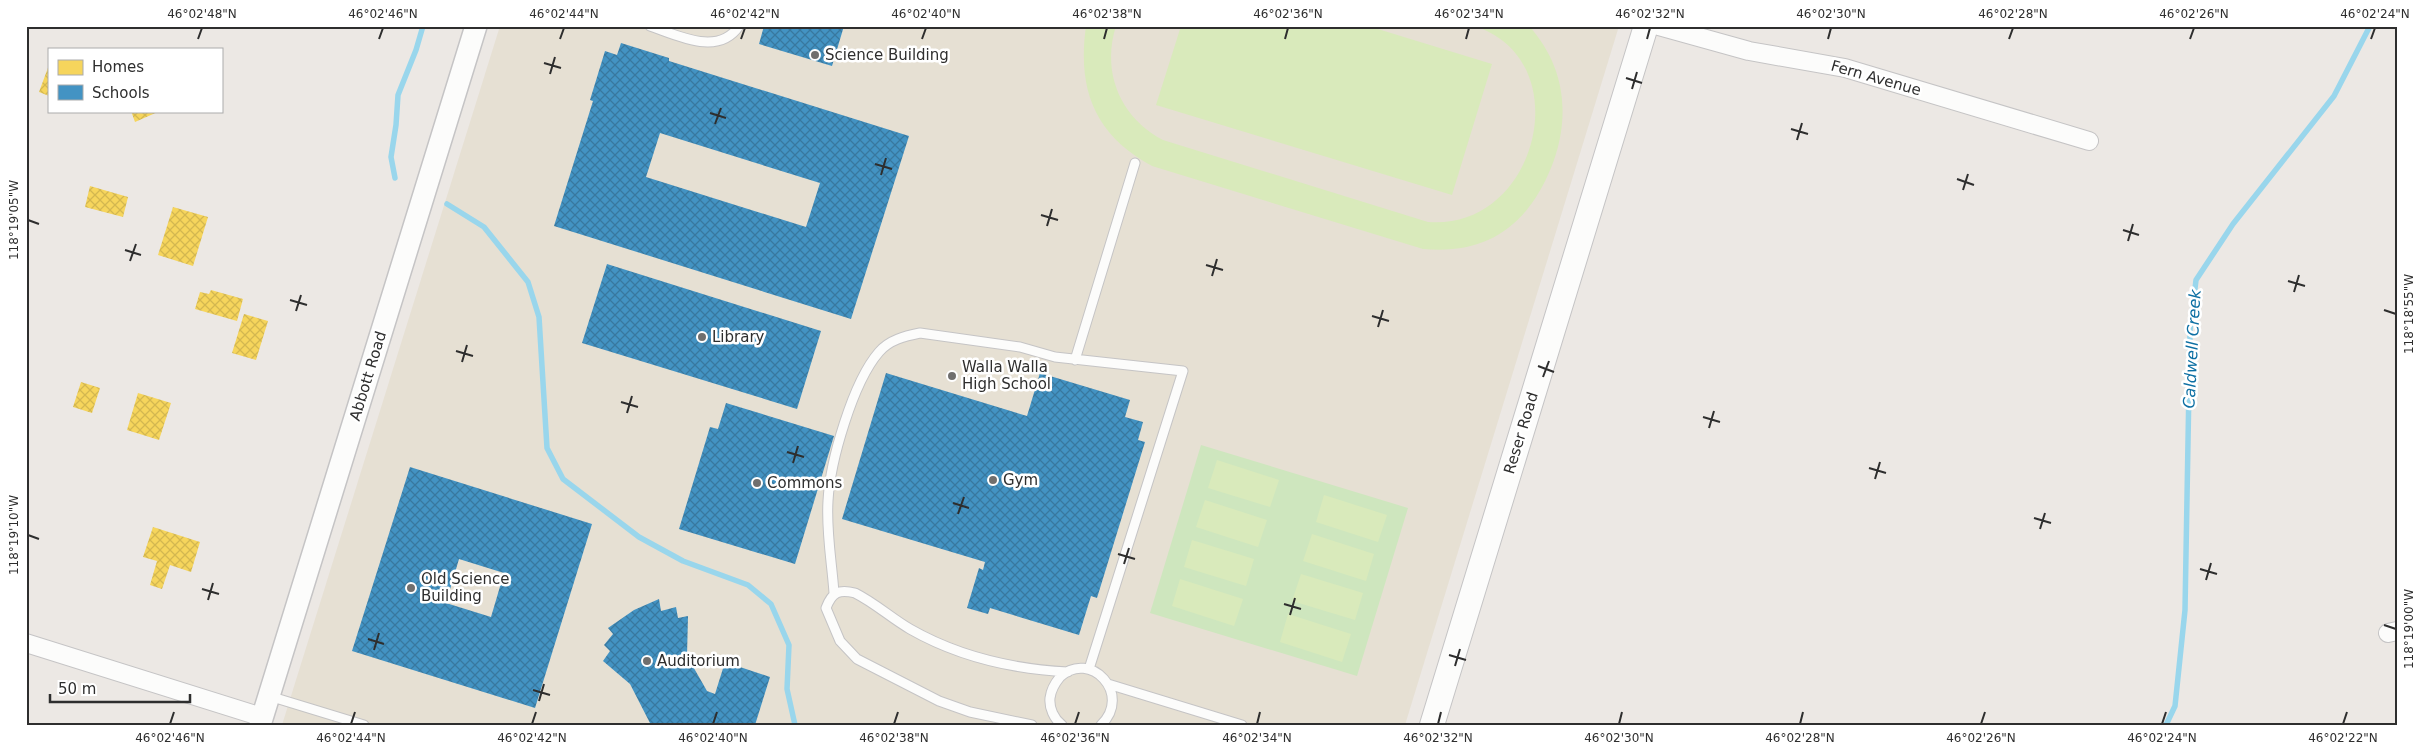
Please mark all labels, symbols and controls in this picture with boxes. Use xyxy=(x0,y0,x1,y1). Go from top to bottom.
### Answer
text: 46°02'48"N xyxy=(167,7,237,21)
text: 46°02'46"N xyxy=(348,7,418,21)
text: 46°02'44"N xyxy=(529,7,599,21)
text: 46°02'42"N xyxy=(710,7,780,21)
text: 46°02'40"N xyxy=(891,7,961,21)
text: 46°02'38"N xyxy=(1072,7,1142,21)
text: 46°02'36"N xyxy=(1253,7,1323,21)
text: 46°02'34"N xyxy=(1434,7,1504,21)
text: 46°02'32"N xyxy=(1615,7,1685,21)
text: 46°02'30"N xyxy=(1796,7,1866,21)
text: 46°02'28"N xyxy=(1978,7,2048,21)
text: 46°02'26"N xyxy=(2159,7,2229,21)
text: 46°02'24"N xyxy=(2340,7,2410,21)
place label: Science Building xyxy=(825,46,949,64)
legend xyxy=(48,48,222,112)
marker: Science Building xyxy=(809,49,821,61)
street label: Fern Avenue xyxy=(1829,57,1923,99)
text: Homes xyxy=(92,58,144,76)
text: Schools xyxy=(92,84,150,102)
text: 118°19'05"W xyxy=(7,180,21,260)
text: 118°18'55"W xyxy=(2402,274,2416,354)
water label: Caldwell Creek xyxy=(2179,288,2205,409)
place label: Library xyxy=(712,328,765,346)
street label: Abbott Road xyxy=(346,329,390,423)
marker: Library xyxy=(696,331,708,343)
place label: Walla Walla High School xyxy=(962,358,1051,393)
marker: Walla Walla High School xyxy=(946,370,958,382)
street label: Reser Road xyxy=(1500,390,1542,476)
place label: Gym xyxy=(1003,471,1038,489)
place label: Commons xyxy=(767,474,843,492)
marker: Gym xyxy=(987,474,999,486)
marker: Commons xyxy=(751,477,763,489)
text: 118°19'10"W xyxy=(7,495,21,575)
place label: Old Science Building xyxy=(421,570,509,605)
marker: Old Science Building xyxy=(405,582,417,594)
text: 118°19'00"W xyxy=(2402,589,2416,669)
place label: Auditorium xyxy=(657,652,740,670)
marker: Auditorium xyxy=(641,655,653,667)
scale bar xyxy=(50,671,190,703)
text: 50 m xyxy=(58,680,96,698)
text: 46°02'46"N xyxy=(135,731,205,745)
text: 46°02'44"N xyxy=(316,731,386,745)
text: 46°02'42"N xyxy=(497,731,567,745)
text: 46°02'40"N xyxy=(678,731,748,745)
text: 46°02'38"N xyxy=(859,731,929,745)
text: 46°02'36"N xyxy=(1040,731,1110,745)
text: 46°02'34"N xyxy=(1222,731,1292,745)
text: 46°02'32"N xyxy=(1403,731,1473,745)
text: 46°02'30"N xyxy=(1584,731,1654,745)
text: 46°02'28"N xyxy=(1765,731,1835,745)
text: 46°02'26"N xyxy=(1946,731,2016,745)
text: 46°02'24"N xyxy=(2127,731,2197,745)
text: 46°02'22"N xyxy=(2308,731,2378,745)

